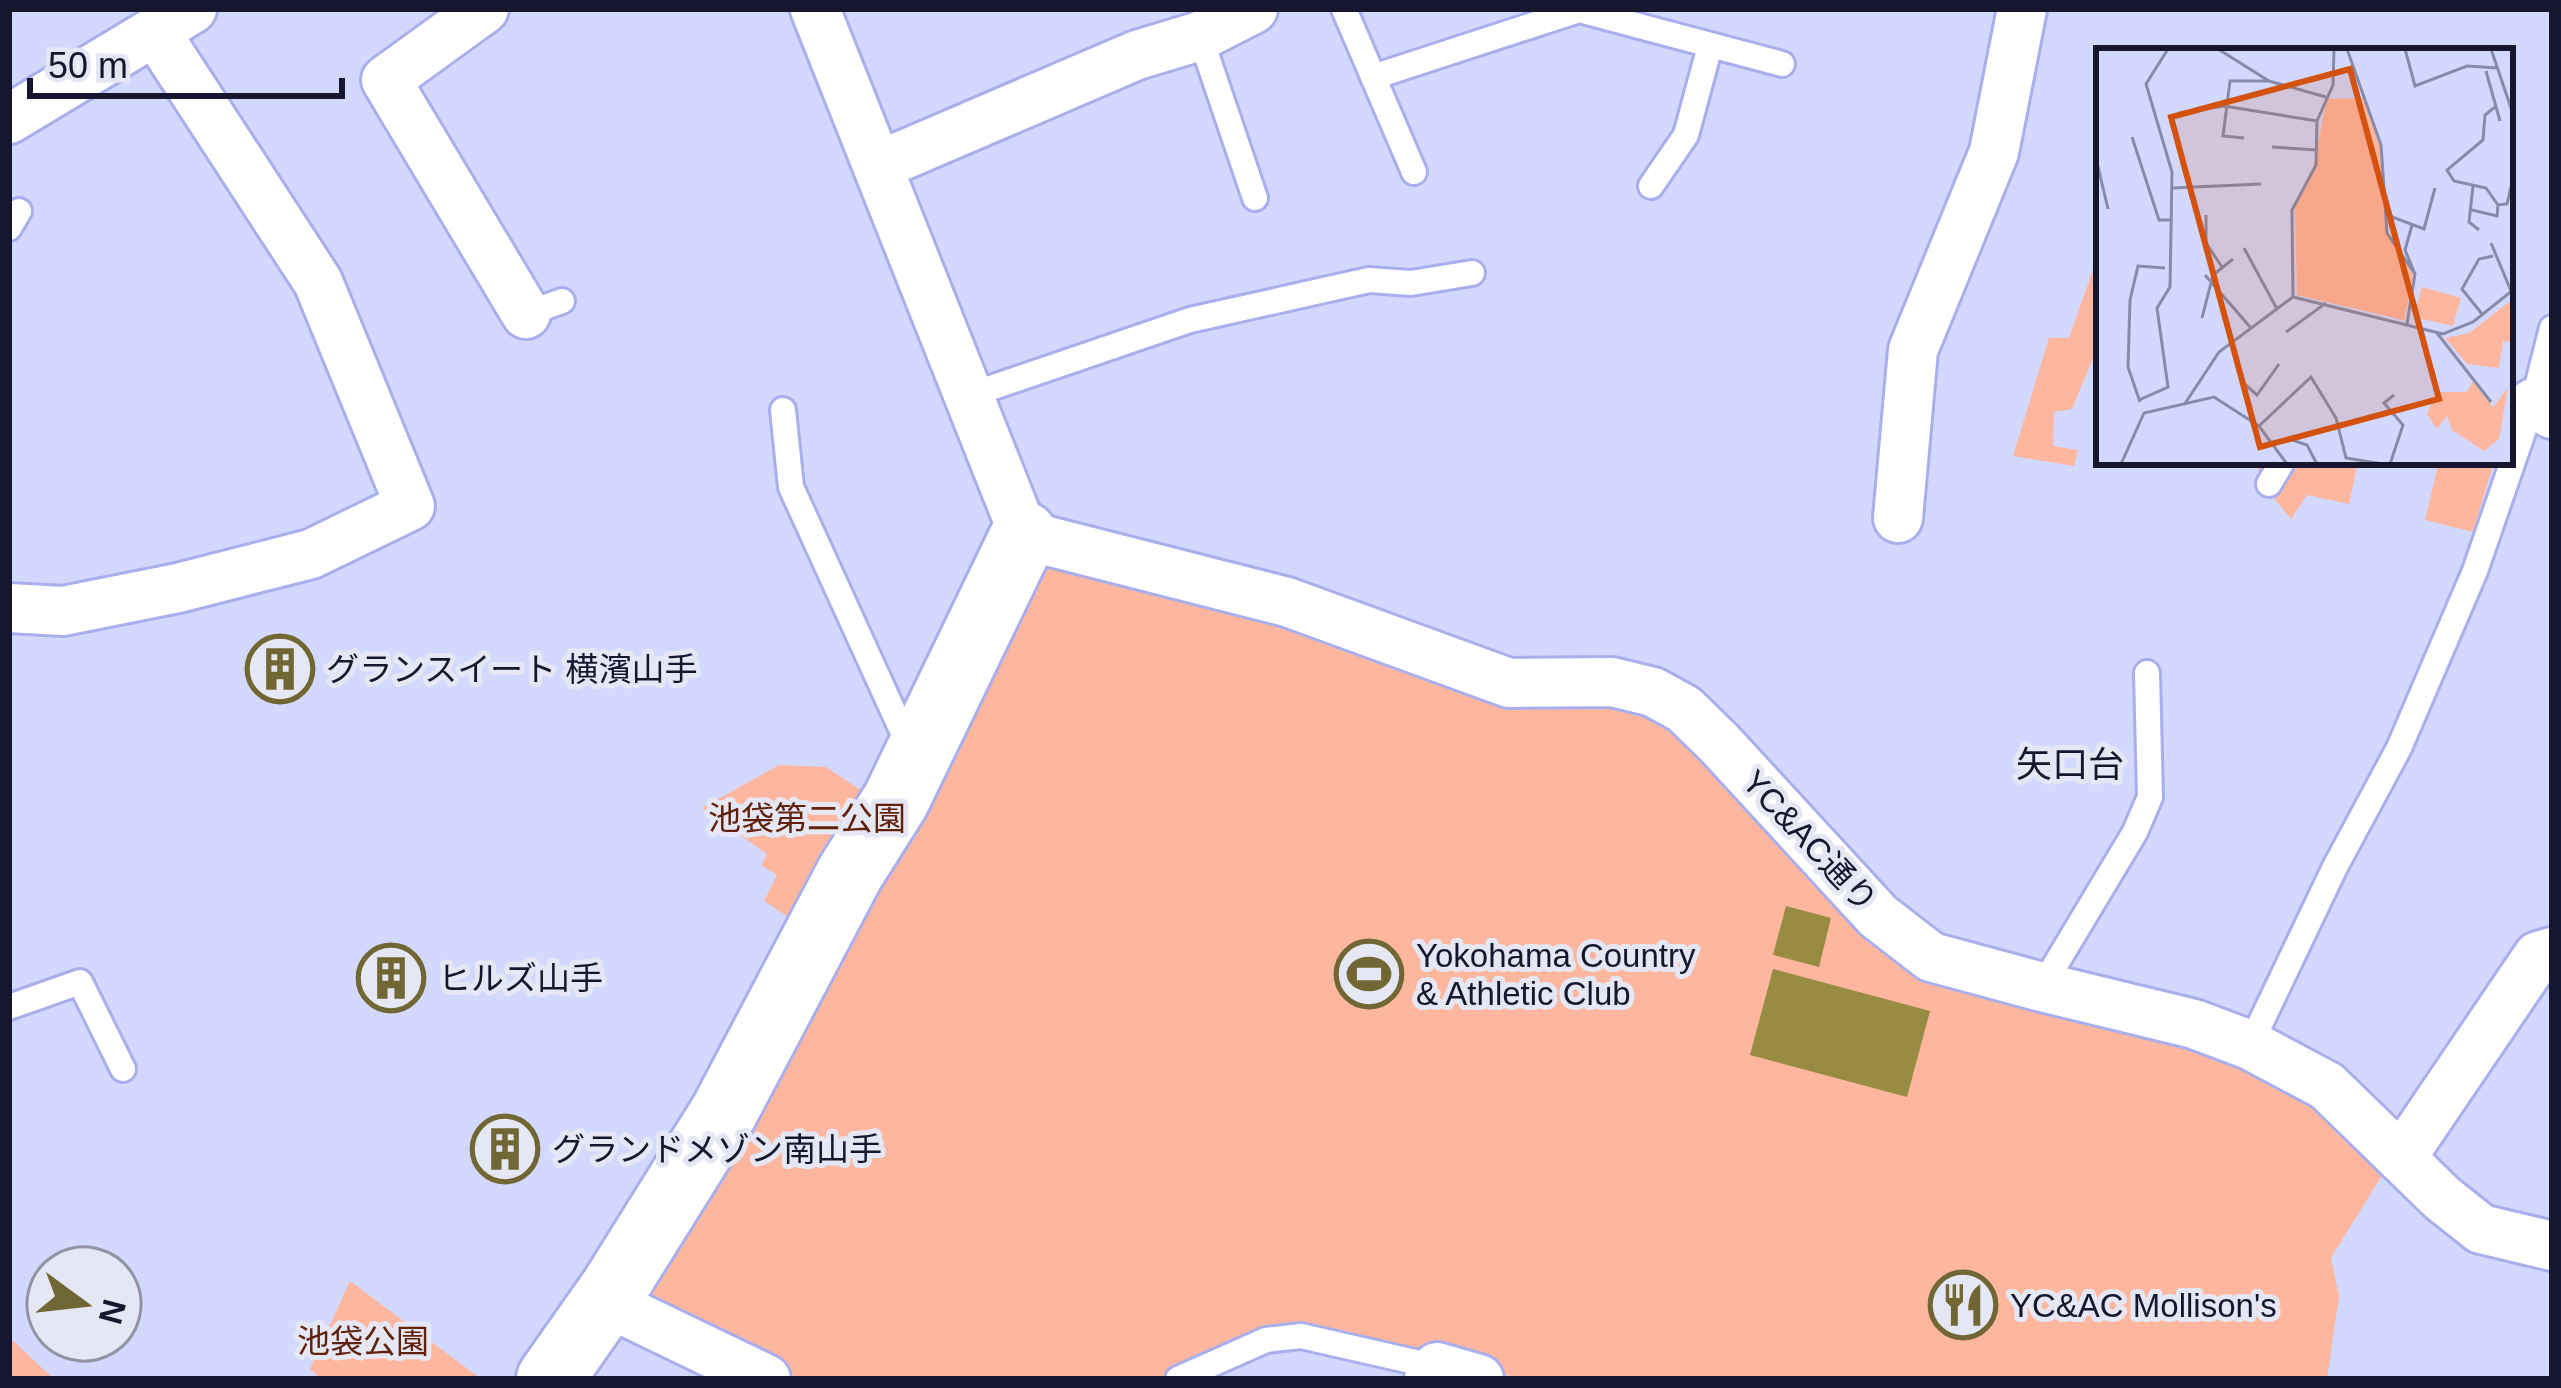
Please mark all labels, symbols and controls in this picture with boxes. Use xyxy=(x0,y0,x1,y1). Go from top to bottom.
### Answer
scale bar xyxy=(30,24,342,98)
text: 50 m xyxy=(48,45,128,86)
inset map xyxy=(2096,48,2513,465)
building icon: グランスイート 横濱山手 xyxy=(245,634,315,704)
place label: グランスイート 横濱山手 xyxy=(326,651,698,688)
district label: 矢口台 xyxy=(2016,744,2124,785)
street label: YC&AC通り xyxy=(1735,763,1885,919)
park label: 池袋第二公園 xyxy=(708,800,906,837)
place label: Yokohama Country & Athletic Club xyxy=(1416,937,1696,1012)
sports icon: Yokohama Country & Athletic Club xyxy=(1334,939,1404,1009)
building icon: ヒルズ山手 xyxy=(356,943,426,1013)
place label: ヒルズ山手 xyxy=(438,960,603,997)
building icon: グランドメゾン南山手 xyxy=(470,1114,540,1184)
place label: グランドメゾン南山手 xyxy=(552,1131,882,1168)
north arrow xyxy=(24,1244,144,1364)
restaurant icon: YC&AC Mollison's xyxy=(1928,1270,1998,1340)
place label: YC&AC Mollison's xyxy=(2010,1287,2277,1324)
text: N xyxy=(92,1295,133,1328)
park label: 池袋公園 xyxy=(297,1323,429,1360)

